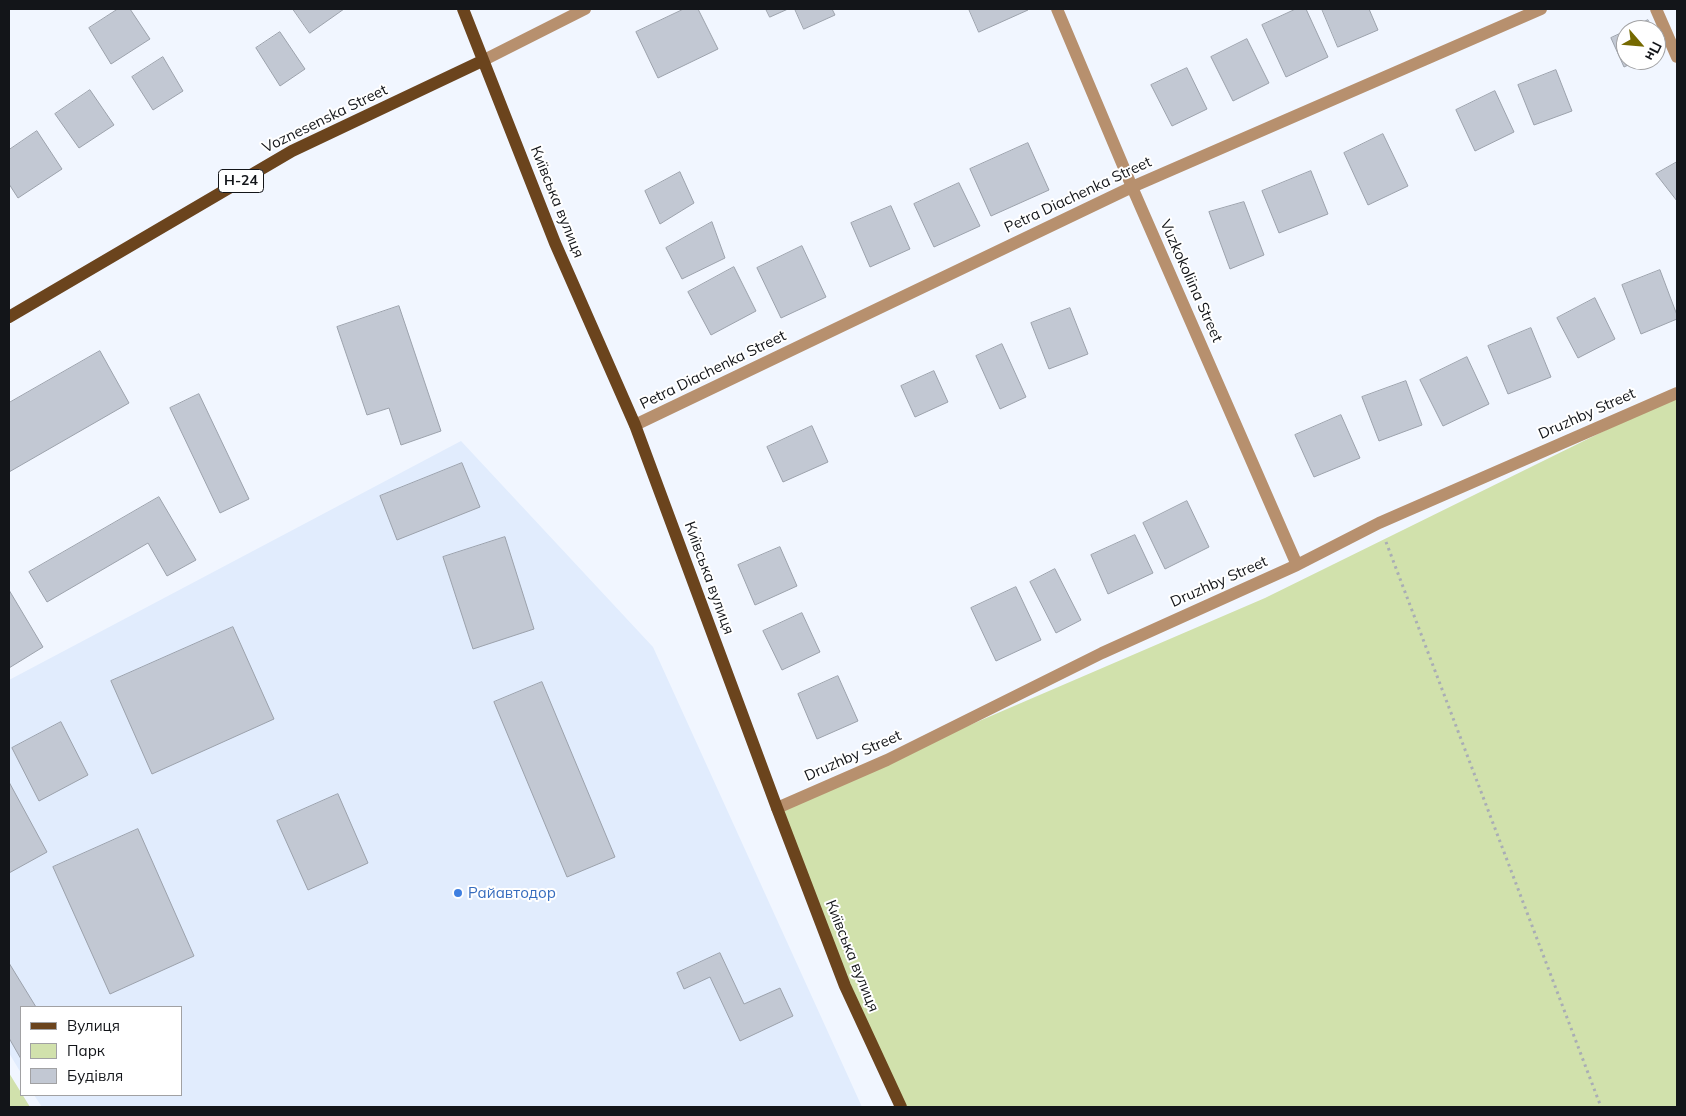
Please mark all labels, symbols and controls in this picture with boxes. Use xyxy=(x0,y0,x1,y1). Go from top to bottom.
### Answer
north arrow xyxy=(1616,20,1666,70)
text: Пн xyxy=(1641,39,1666,64)
street label: Voznesenska Street xyxy=(260,81,390,157)
street label: Київська вулиця xyxy=(526,143,588,261)
street label: Petra Diachenka Street xyxy=(1002,153,1154,237)
road number: Н-24 xyxy=(218,170,264,192)
street label: Vuzkokoliina Street xyxy=(1156,217,1226,345)
street label: Petra Diachenka Street xyxy=(637,327,789,413)
street label: Druzhby Street xyxy=(1536,385,1638,443)
street label: Київська вулиця xyxy=(680,519,738,637)
street label: Druzhby Street xyxy=(1168,553,1270,611)
street label: Druzhby Street xyxy=(802,727,904,785)
place label: Райавтодор xyxy=(468,884,556,902)
marker: Райавтодор xyxy=(452,887,464,899)
street label: Київська вулиця xyxy=(821,897,883,1015)
legend xyxy=(20,1006,182,1096)
text: Вулиця xyxy=(67,1016,120,1035)
text: Парк xyxy=(67,1041,105,1060)
text: Будівля xyxy=(67,1066,123,1085)

